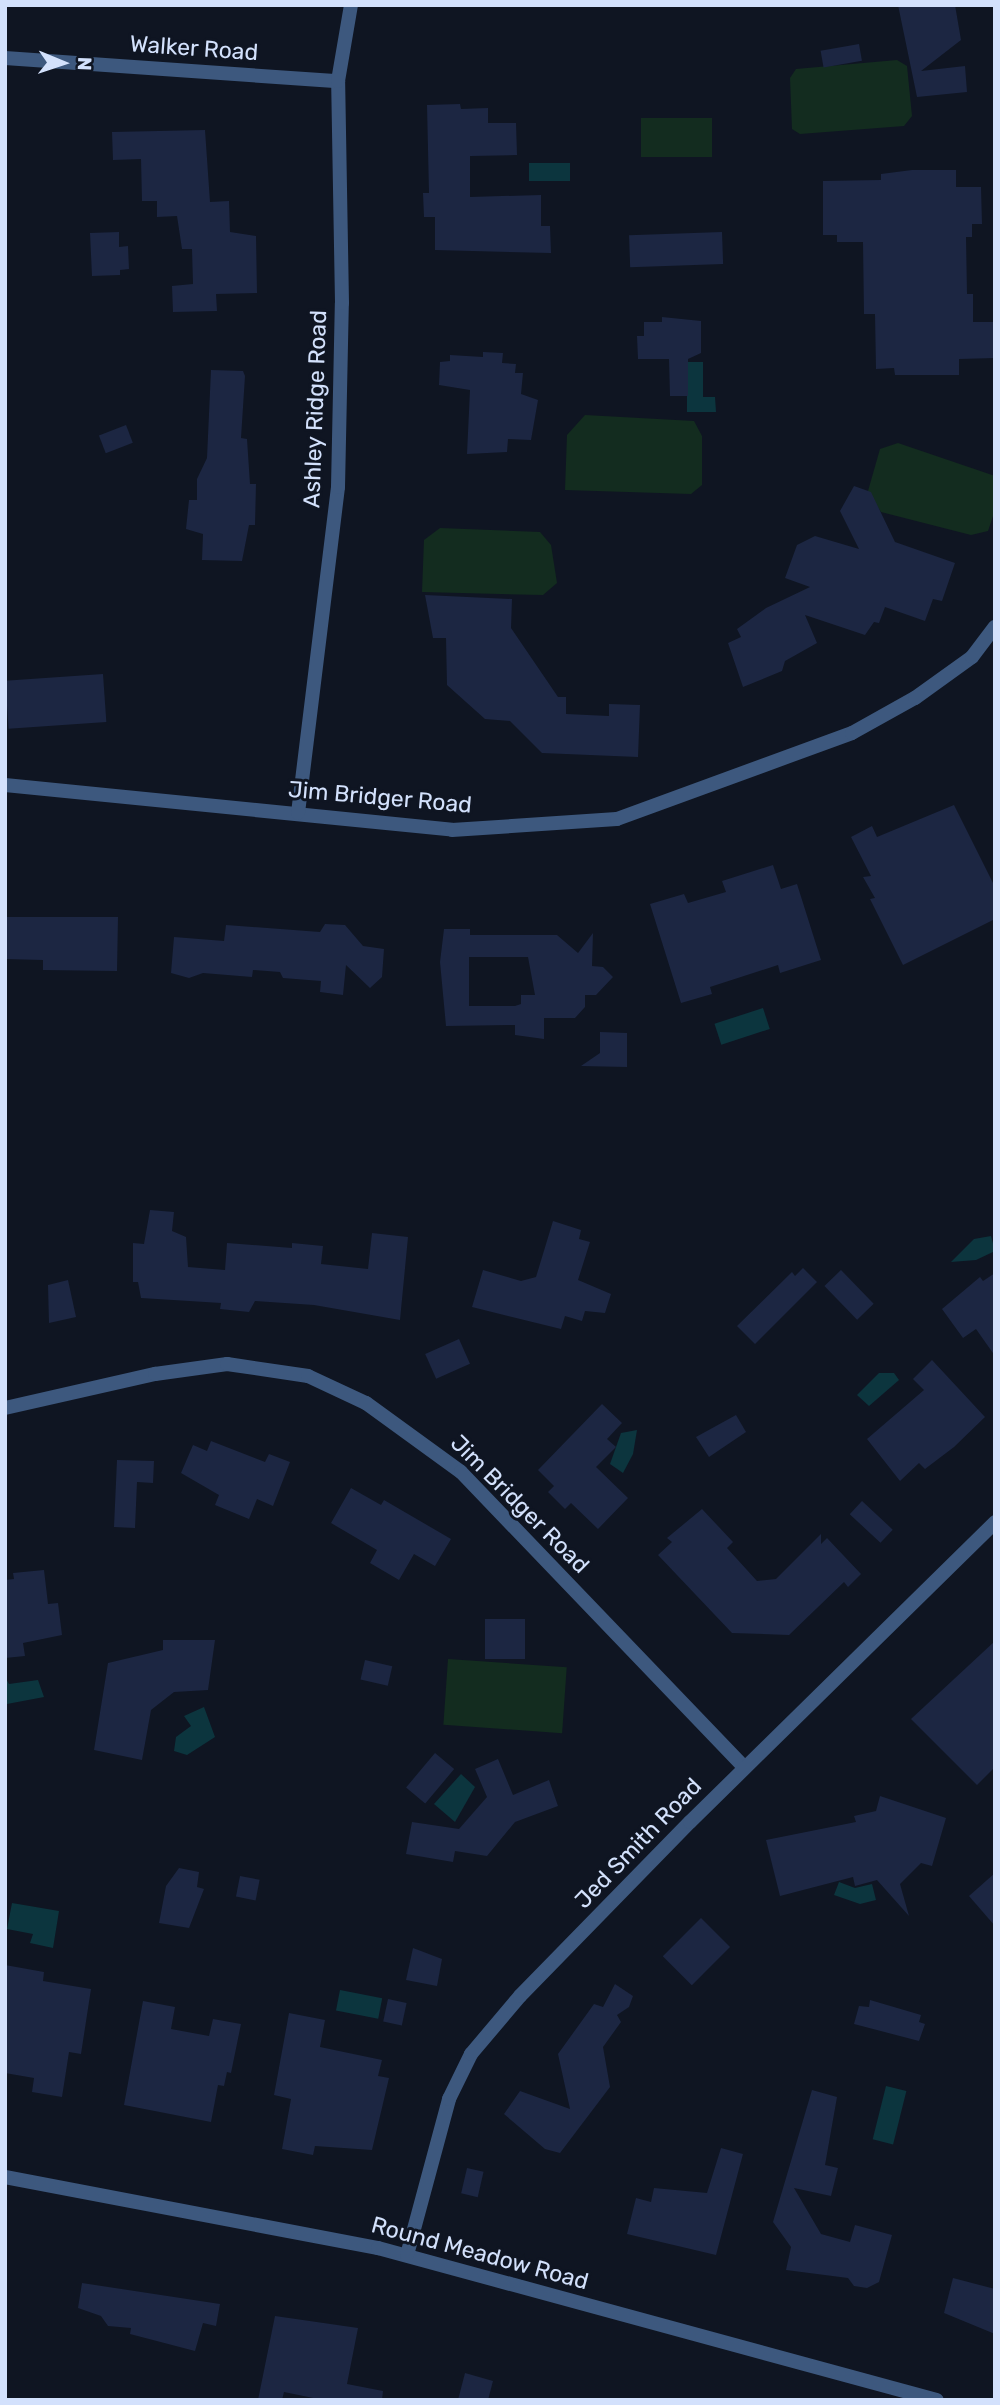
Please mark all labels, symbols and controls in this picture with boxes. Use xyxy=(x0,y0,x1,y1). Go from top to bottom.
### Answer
north arrow xyxy=(28,28,98,98)
street label: Walker Road xyxy=(129,30,259,66)
text: N xyxy=(73,57,96,71)
street label: Ashley Ridge Road xyxy=(298,309,332,509)
street label: Jim Bridger Road xyxy=(287,775,473,819)
street label: Jim Bridger Road xyxy=(445,1429,595,1579)
street label: Jed Smith Road xyxy=(569,1772,707,1914)
street label: Round Meadow Road xyxy=(368,2211,592,2295)

